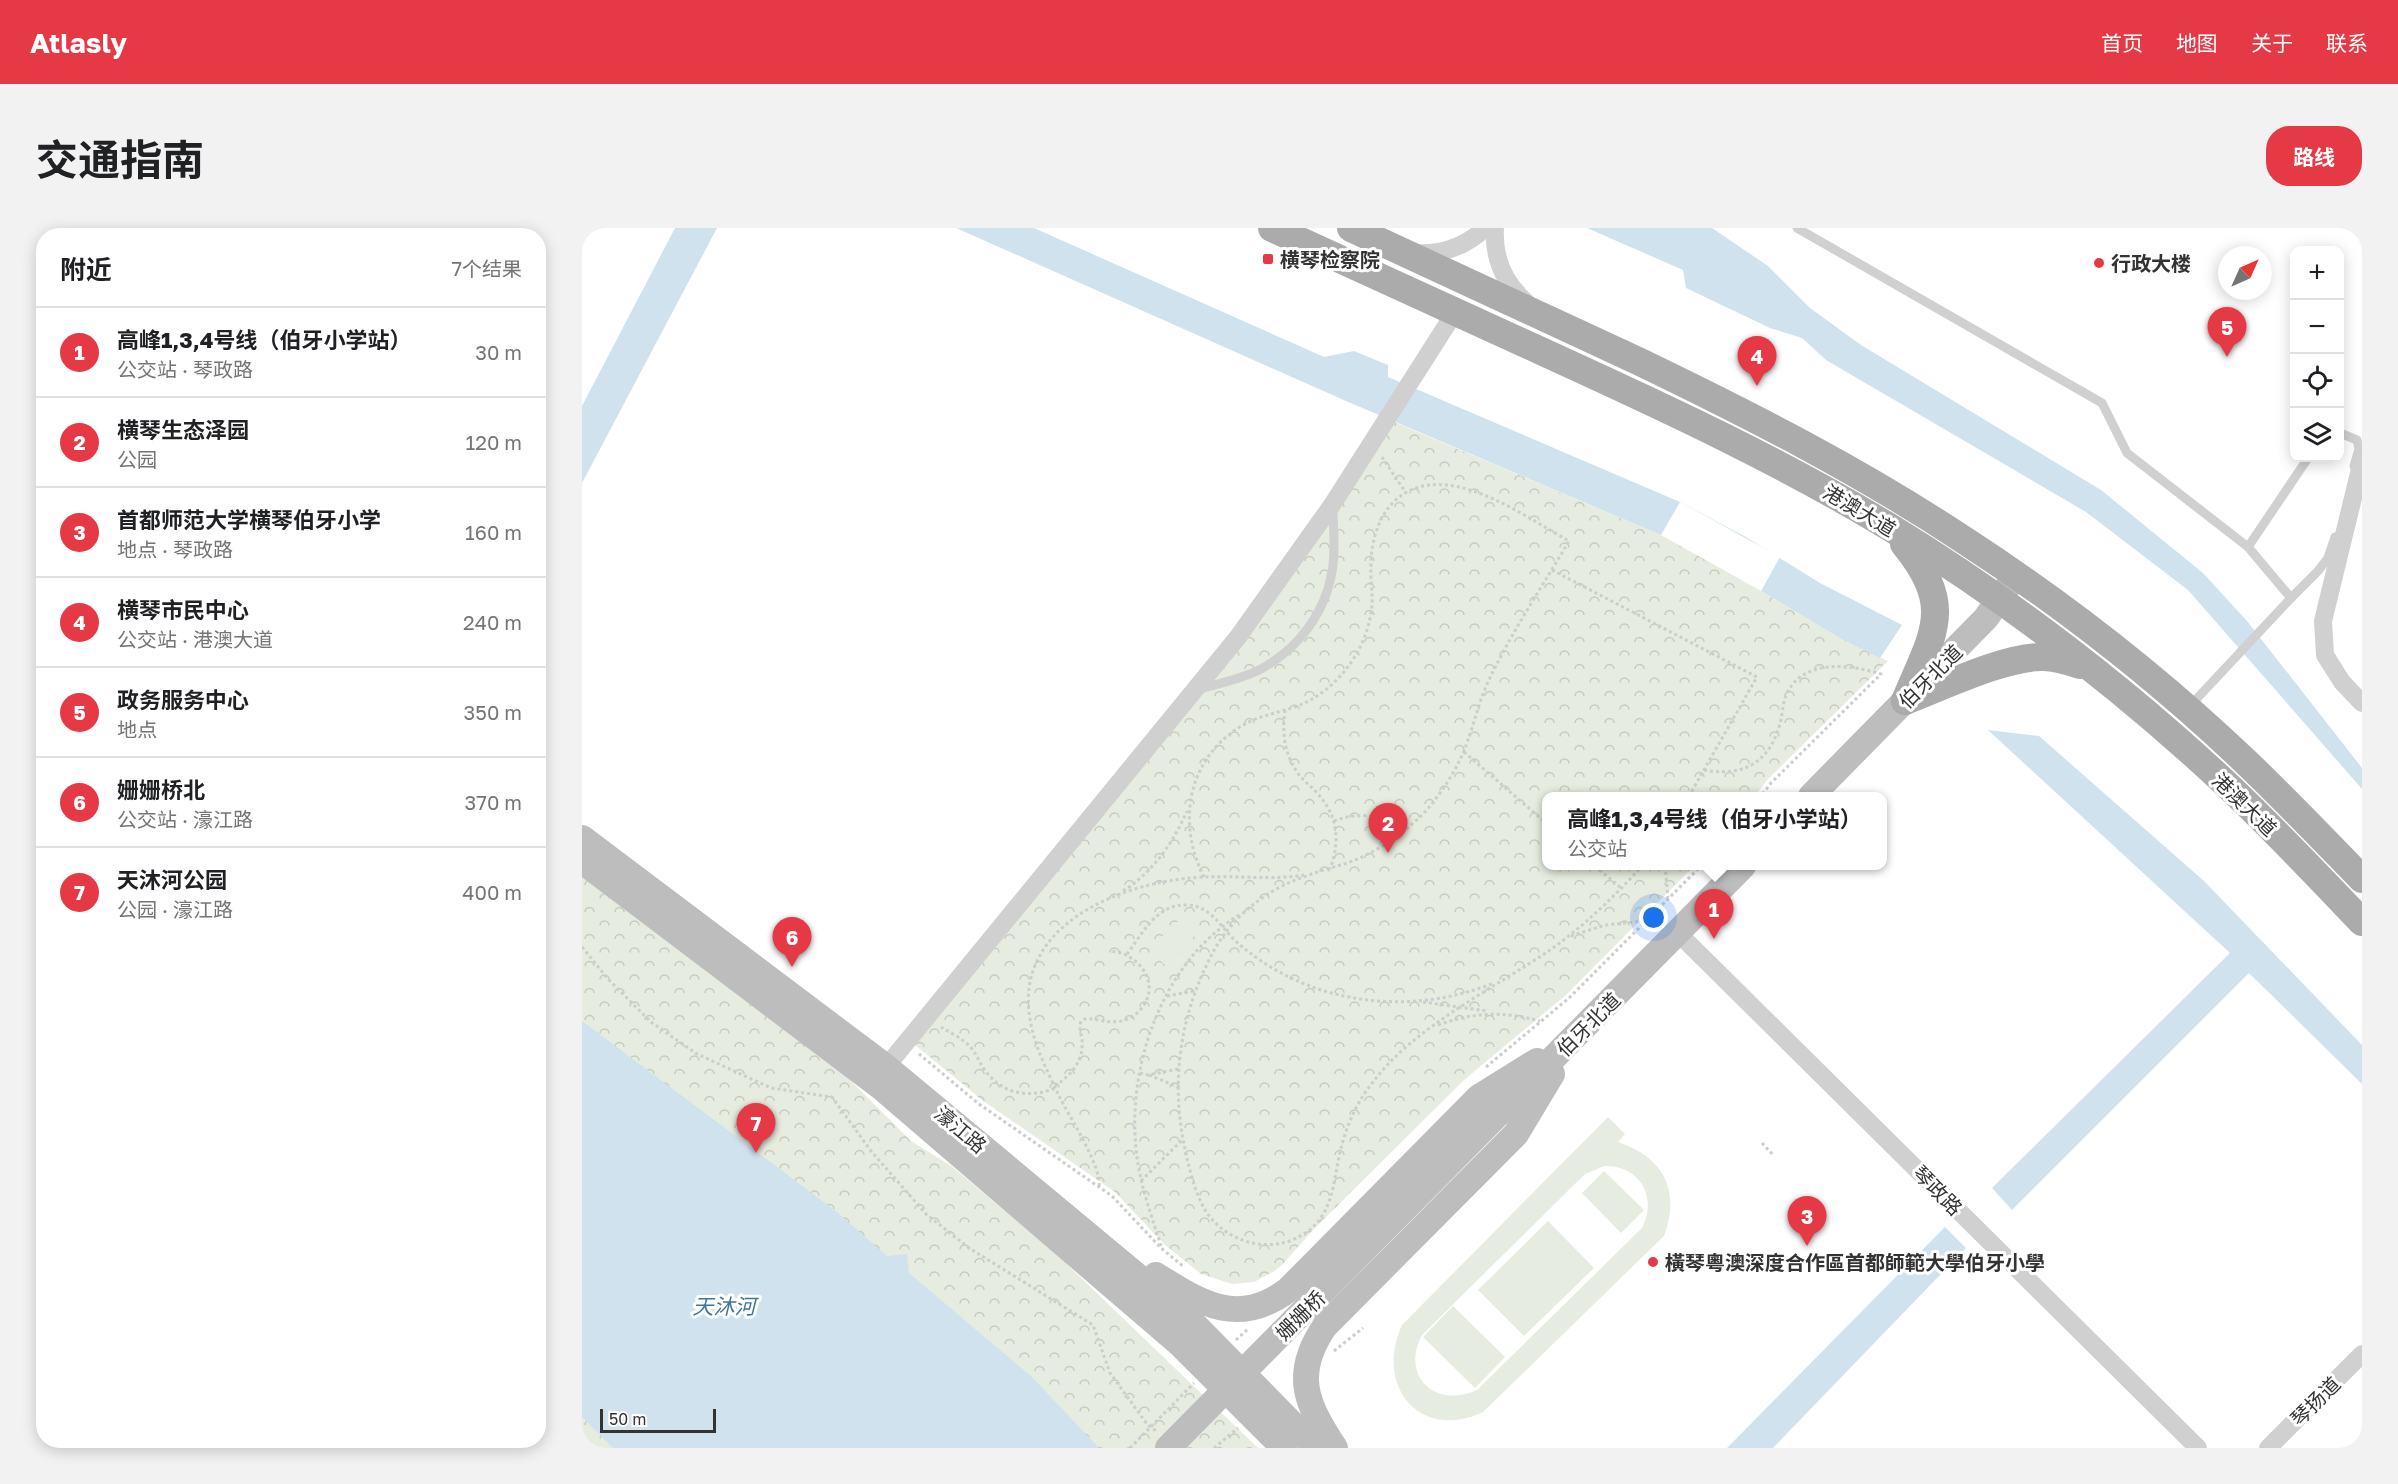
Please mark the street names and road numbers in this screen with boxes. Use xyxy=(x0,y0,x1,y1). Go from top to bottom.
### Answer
street label: 港澳大道 xyxy=(1820,479,1900,541)
street label: 伯牙北道 xyxy=(1893,639,1967,713)
street label: 港澳大道 xyxy=(2208,768,2282,840)
street label: 伯牙北道 xyxy=(1551,987,1625,1061)
street label: 濠江路 xyxy=(930,1101,992,1157)
street label: 琴政路 xyxy=(1908,1160,1968,1220)
street label: 姗姗桥 xyxy=(1270,1285,1330,1345)
street label: 琴扬道 xyxy=(2285,1371,2345,1431)

